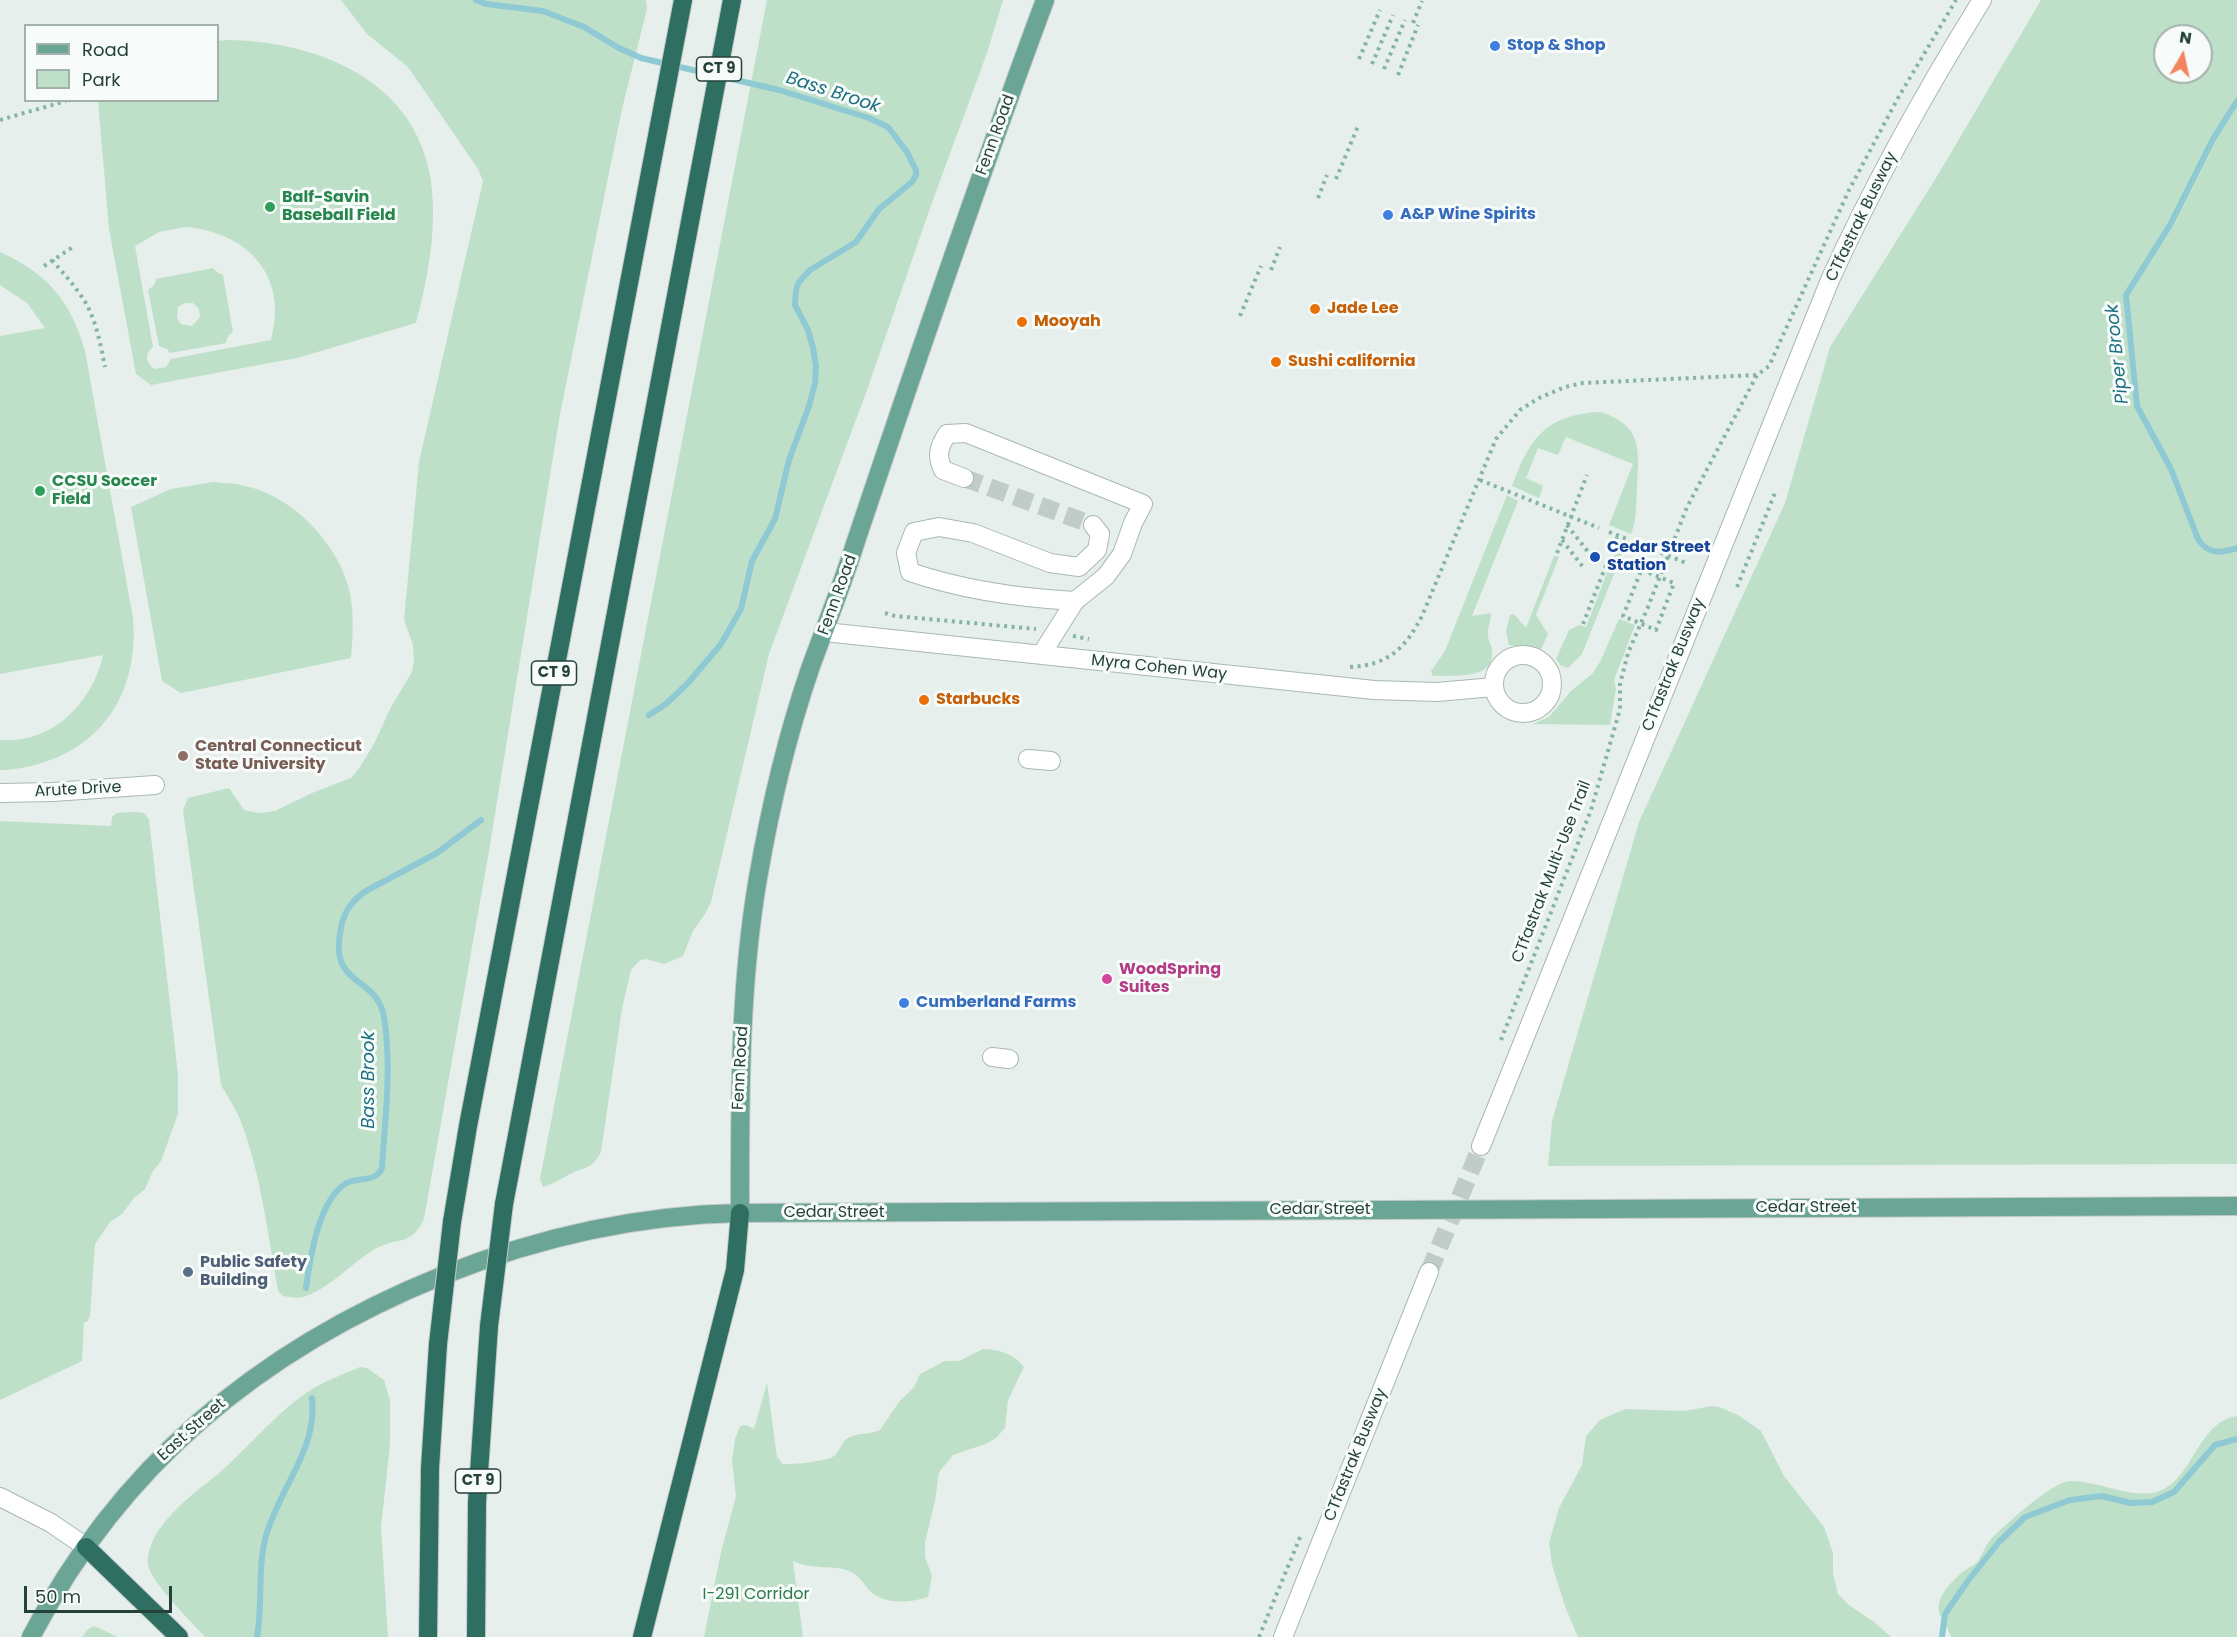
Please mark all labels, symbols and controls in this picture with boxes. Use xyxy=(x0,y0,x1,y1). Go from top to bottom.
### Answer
legend xyxy=(24,24,219,102)
north arrow xyxy=(2153,24,2213,84)
text: N xyxy=(2178,25,2193,50)
place label: Stop & Shop xyxy=(1507,36,1606,56)
text: Road xyxy=(82,37,129,62)
marker: Stop & Shop xyxy=(1488,39,1502,53)
road number: CT 9 xyxy=(696,57,742,81)
text: Park xyxy=(82,67,121,92)
water label: Bass Brook xyxy=(783,68,883,118)
street label: Fenn Road xyxy=(973,92,1019,178)
street label: CTfastrak Busway xyxy=(1822,149,1902,285)
place label: Balf-Savin Baseball Field xyxy=(282,188,396,226)
marker: Balf-Savin Baseball Field xyxy=(263,200,277,214)
place label: A&P Wine Spirits xyxy=(1400,205,1536,225)
marker: A&P Wine Spirits xyxy=(1381,208,1395,222)
place label: Jade Lee xyxy=(1327,299,1399,319)
marker: Jade Lee xyxy=(1308,302,1322,316)
water label: Piper Brook xyxy=(2102,303,2134,405)
place label: Mooyah xyxy=(1034,312,1101,332)
marker: Mooyah xyxy=(1015,315,1029,329)
place label: Sushi california xyxy=(1288,352,1416,372)
marker: Sushi california xyxy=(1269,355,1283,369)
place label: CCSU Soccer Field xyxy=(52,472,157,510)
marker: CCSU Soccer Field xyxy=(33,484,47,498)
place label: Cedar Street Station xyxy=(1607,538,1710,576)
marker: Cedar Street Station xyxy=(1588,550,1602,564)
street label: Fenn Road xyxy=(815,552,861,638)
street label: CTfastrak Busway xyxy=(1639,596,1709,734)
street label: Myra Cohen Way xyxy=(1090,651,1228,685)
road number: CT 9 xyxy=(532,661,576,685)
place label: Starbucks xyxy=(936,690,1020,710)
marker: Starbucks xyxy=(917,693,931,707)
place label: Central Connecticut State University xyxy=(195,737,362,775)
marker: Central Connecticut State University xyxy=(176,749,190,763)
street label: Arute Drive xyxy=(34,778,122,802)
street label: CTfastrak Multi-Use Trail xyxy=(1508,778,1596,966)
place label: WoodSpring Suites xyxy=(1119,960,1221,998)
marker: WoodSpring Suites xyxy=(1100,972,1114,986)
place label: Cumberland Farms xyxy=(916,993,1076,1013)
marker: Cumberland Farms xyxy=(897,996,911,1010)
street label: Fenn Road xyxy=(729,1025,753,1111)
water label: Bass Brook xyxy=(358,1031,380,1129)
street label: Cedar Street xyxy=(1756,1198,1856,1218)
street label: Cedar Street xyxy=(1270,1200,1370,1220)
street label: Cedar Street xyxy=(784,1203,884,1223)
place label: Public Safety Building xyxy=(200,1253,307,1291)
marker: Public Safety Building xyxy=(181,1265,195,1279)
street label: CTfastrak Busway xyxy=(1321,1386,1391,1524)
street label: East Street xyxy=(154,1395,230,1465)
road number: CT 9 xyxy=(456,1469,500,1493)
scale bar xyxy=(27,1574,176,1612)
text: 50 m xyxy=(35,1584,81,1609)
park label: I-291 Corridor xyxy=(703,1585,809,1605)

